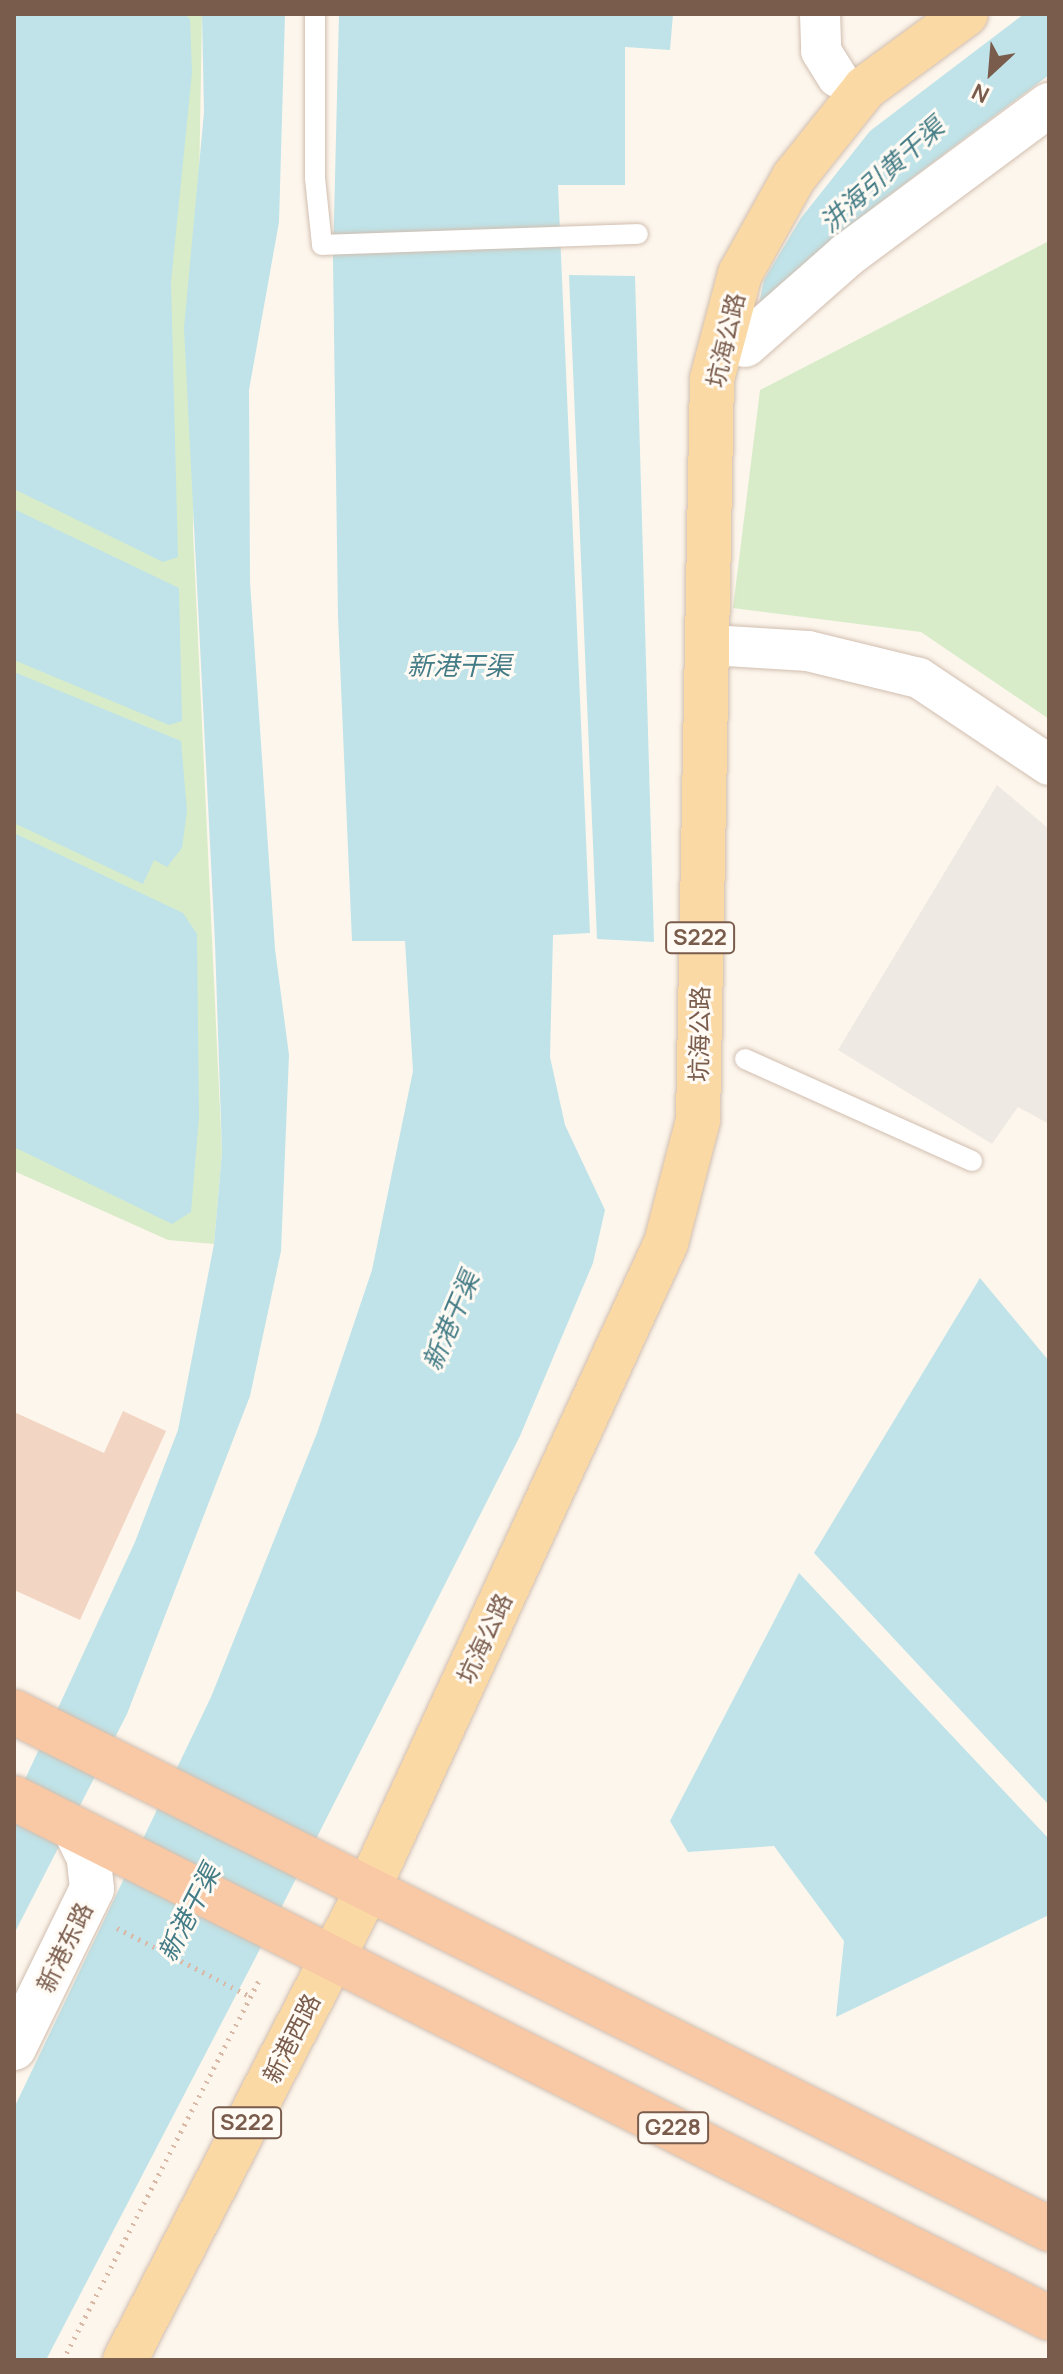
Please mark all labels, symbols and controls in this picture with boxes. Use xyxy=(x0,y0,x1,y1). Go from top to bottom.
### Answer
north arrow xyxy=(951,32,1031,112)
text: N xyxy=(967,77,994,111)
water label: 汫海引黄干渠 xyxy=(814,111,950,239)
street label: 坑海公路 xyxy=(700,290,750,390)
water label: 新港干渠 xyxy=(407,650,511,682)
road number: S222 xyxy=(664,920,736,956)
street label: 坑海公路 xyxy=(684,986,714,1082)
water label: 新港干渠 xyxy=(416,1267,486,1375)
street label: 坑海公路 xyxy=(451,1588,517,1688)
water label: 新港干渠 xyxy=(151,1860,227,1966)
street label: 新港东路 xyxy=(30,1898,98,1996)
street label: 新港西路 xyxy=(256,1989,326,2087)
road number: S222 xyxy=(211,2105,283,2141)
road number: G228 xyxy=(637,2110,709,2146)

